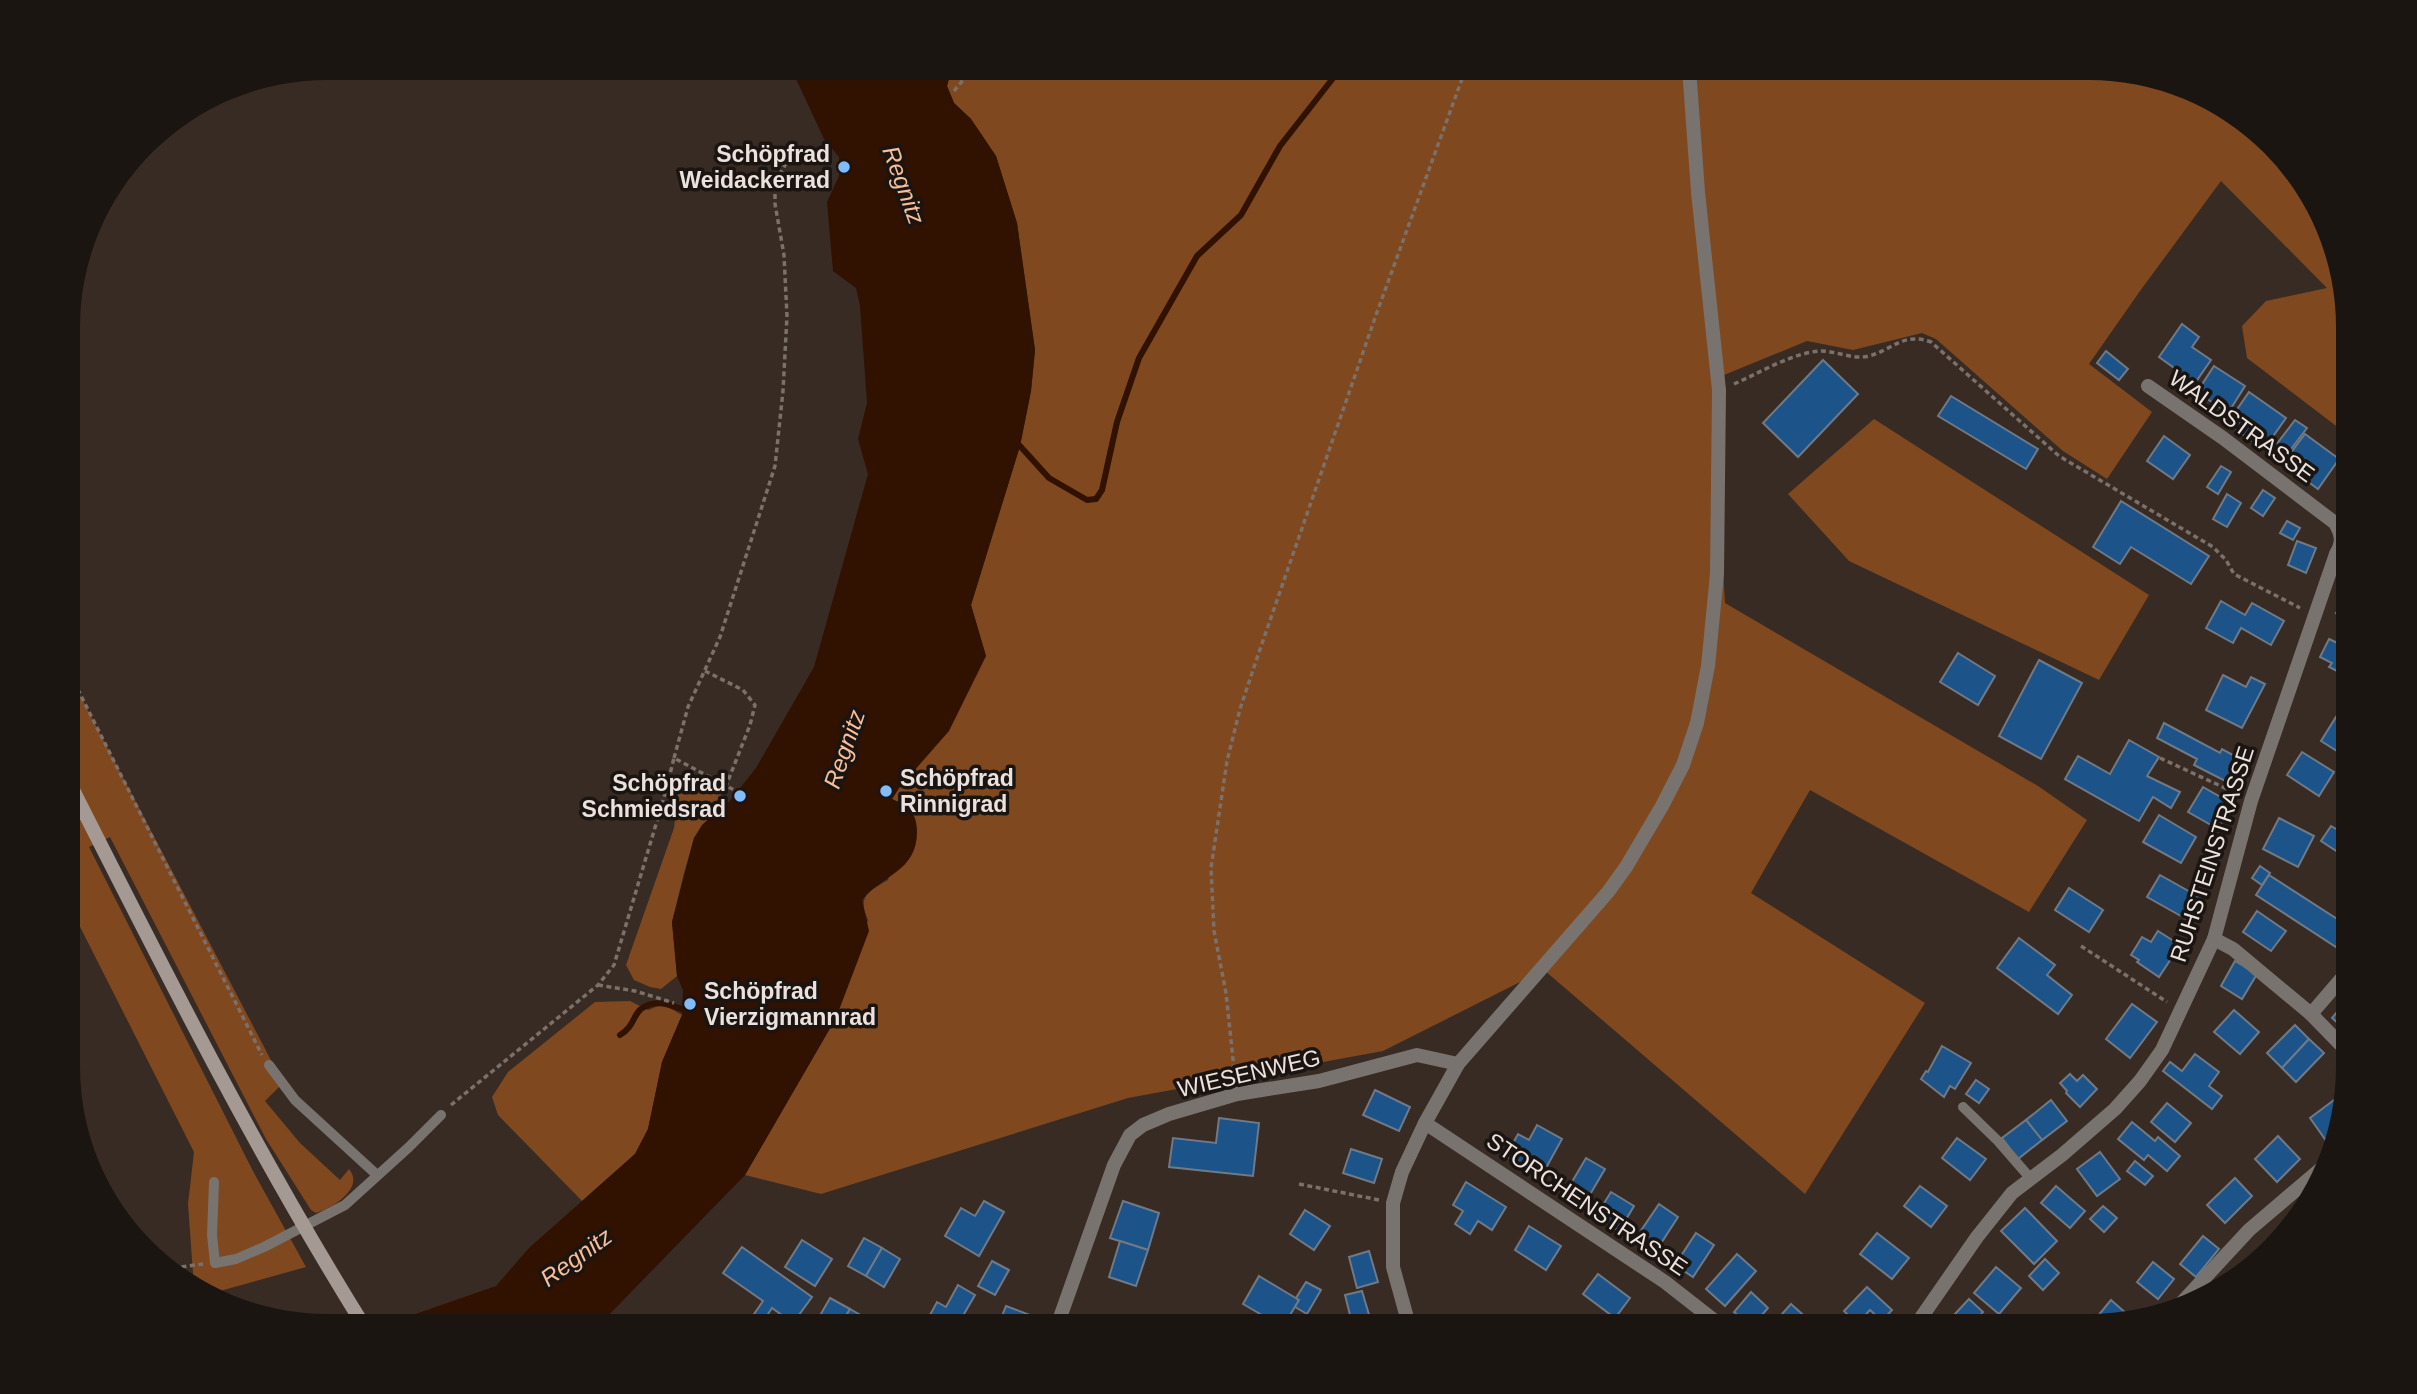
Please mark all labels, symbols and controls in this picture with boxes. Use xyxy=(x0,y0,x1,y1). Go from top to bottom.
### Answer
place label: Schöpfrad Weidackerrad xyxy=(680,141,830,193)
water label: Regnitz xyxy=(877,142,931,228)
marker: Schöpfrad Weidackerrad xyxy=(836,159,852,175)
street label: WALDSTRASSE xyxy=(2164,365,2320,487)
water label: Regnitz xyxy=(818,706,870,792)
street label: RUHSTEINSTRASSE xyxy=(2165,743,2259,965)
place label: Schöpfrad Rinnigrad xyxy=(900,765,1014,817)
place label: Schöpfrad Schmiedsrad xyxy=(582,770,726,822)
marker: Schöpfrad Rinnigrad xyxy=(878,783,894,799)
marker: Schöpfrad Schmiedsrad xyxy=(732,788,748,804)
place label: Schöpfrad Vierzigmannrad xyxy=(704,978,876,1030)
marker: Schöpfrad Vierzigmannrad xyxy=(682,996,698,1012)
street label: WIESENWEG xyxy=(1175,1044,1323,1102)
street label: STORCHENSTRASSE xyxy=(1482,1127,1692,1281)
water label: Regnitz xyxy=(535,1222,617,1292)

